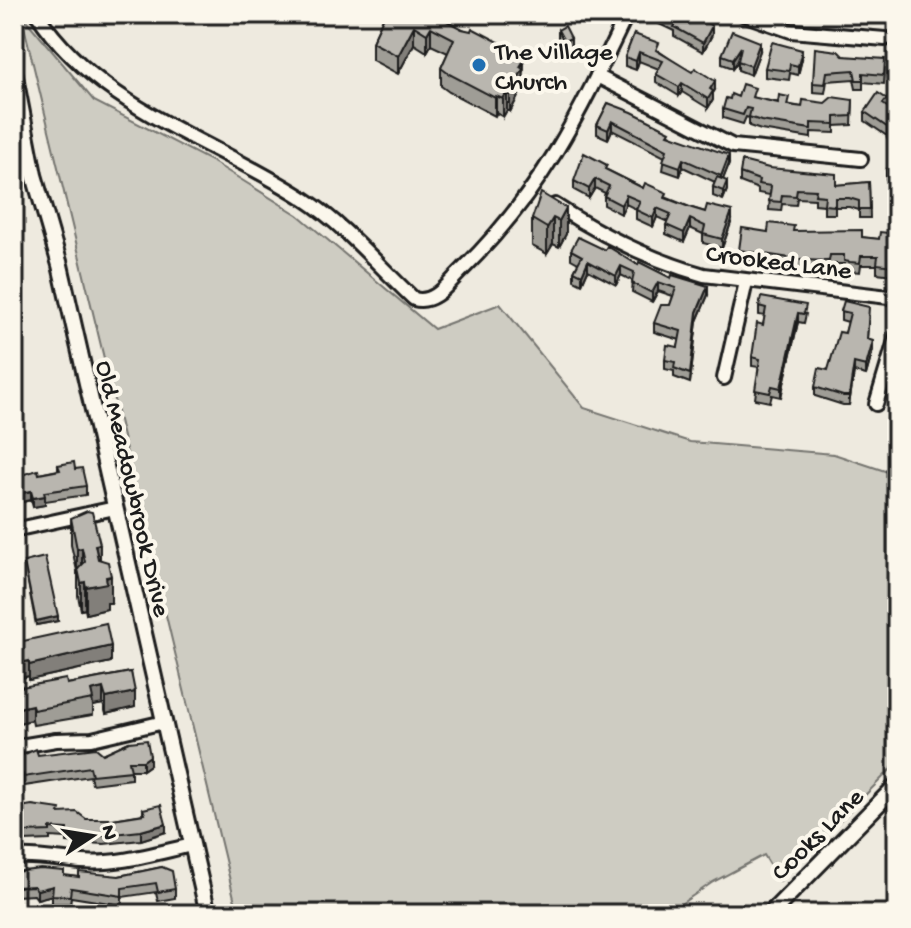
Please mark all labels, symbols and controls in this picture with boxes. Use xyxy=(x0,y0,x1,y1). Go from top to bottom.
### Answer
place label: The Village Church xyxy=(493,39,613,100)
marker: The Village Church xyxy=(470,56,488,74)
street label: Crooked Lane xyxy=(704,240,854,289)
street label: Old Meadowbrook Drive xyxy=(86,358,175,621)
street label: Cooks Lane xyxy=(766,783,872,889)
north arrow xyxy=(52,796,132,876)
text: N xyxy=(93,823,122,842)

